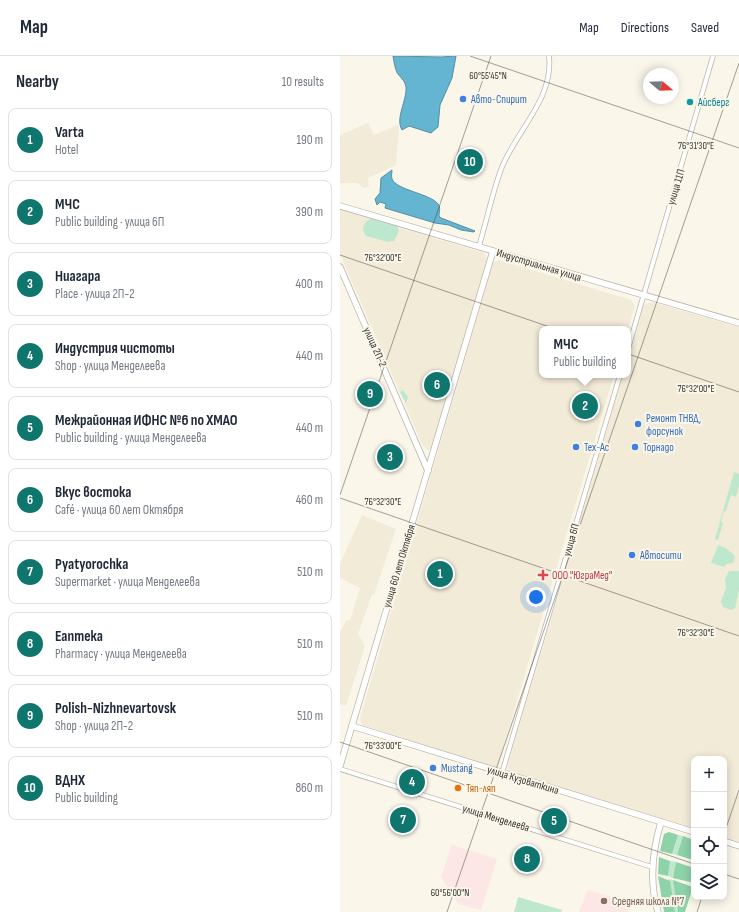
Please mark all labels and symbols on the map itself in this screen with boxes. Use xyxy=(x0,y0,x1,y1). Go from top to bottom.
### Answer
north arrow xyxy=(643,68,679,104)
text: 60°55'45"N xyxy=(469,70,507,82)
place label: Авто-Спирит xyxy=(470,93,527,106)
marker: Авто-Спирит xyxy=(458,94,468,104)
place label: Айсберг xyxy=(697,96,729,109)
marker: Айсберг xyxy=(685,97,695,107)
text: 76°31'30"E xyxy=(678,140,714,152)
pin: 10 xyxy=(457,147,483,177)
street label: улица 11П xyxy=(664,168,688,206)
street label: Индустриальная улица xyxy=(495,246,583,284)
text: 76°32'00"E xyxy=(364,252,402,264)
street label: улица 2П-2 xyxy=(361,325,390,369)
pin: 6 xyxy=(424,370,450,400)
pin: 9 xyxy=(357,379,383,409)
text: 76°32'00"E xyxy=(677,383,715,395)
pin: 2 xyxy=(572,391,598,421)
place label: Ремонт ТНВД, форсунок xyxy=(646,412,701,438)
marker: Ремонт ТНВД, форсунок xyxy=(633,419,643,429)
place label: Тех-Ас xyxy=(584,441,609,454)
place label: Торнадо xyxy=(643,441,674,454)
pin: 3 xyxy=(377,442,403,472)
marker: Тех-Ас xyxy=(571,442,581,452)
marker: Торнадо xyxy=(630,442,640,452)
text: 76°32'30"E xyxy=(365,496,401,508)
street label: улица 6П xyxy=(560,522,582,558)
street label: улица 60 лет Октября xyxy=(380,523,418,609)
place label: Автосити xyxy=(639,549,682,562)
marker: Автосити xyxy=(627,550,637,560)
pin: 1 xyxy=(427,559,453,589)
marker: ООО "ЮграМед" xyxy=(537,569,549,581)
place label: ООО "ЮграМед" xyxy=(552,569,612,582)
your location xyxy=(526,587,546,607)
text: 76°32'30"E xyxy=(678,627,714,639)
text: 76°33'00"E xyxy=(364,740,402,752)
place label: Mustang xyxy=(441,762,473,775)
marker: Mustang xyxy=(428,763,438,773)
street label: улица Кузоваткина xyxy=(486,763,560,797)
pin: 4 xyxy=(399,767,425,797)
place label: Тяп-ляп xyxy=(466,782,496,795)
marker: Тяп-ляп xyxy=(453,783,463,793)
street label: улица Менделеева xyxy=(461,802,531,834)
pin: 7 xyxy=(390,805,416,835)
pin: 5 xyxy=(541,806,567,836)
pin: 8 xyxy=(514,844,540,874)
text: 60°56'00"N xyxy=(431,887,469,899)
place label: Средняя школа №7 xyxy=(612,895,685,908)
marker: Средняя школа №7 xyxy=(599,896,609,906)

